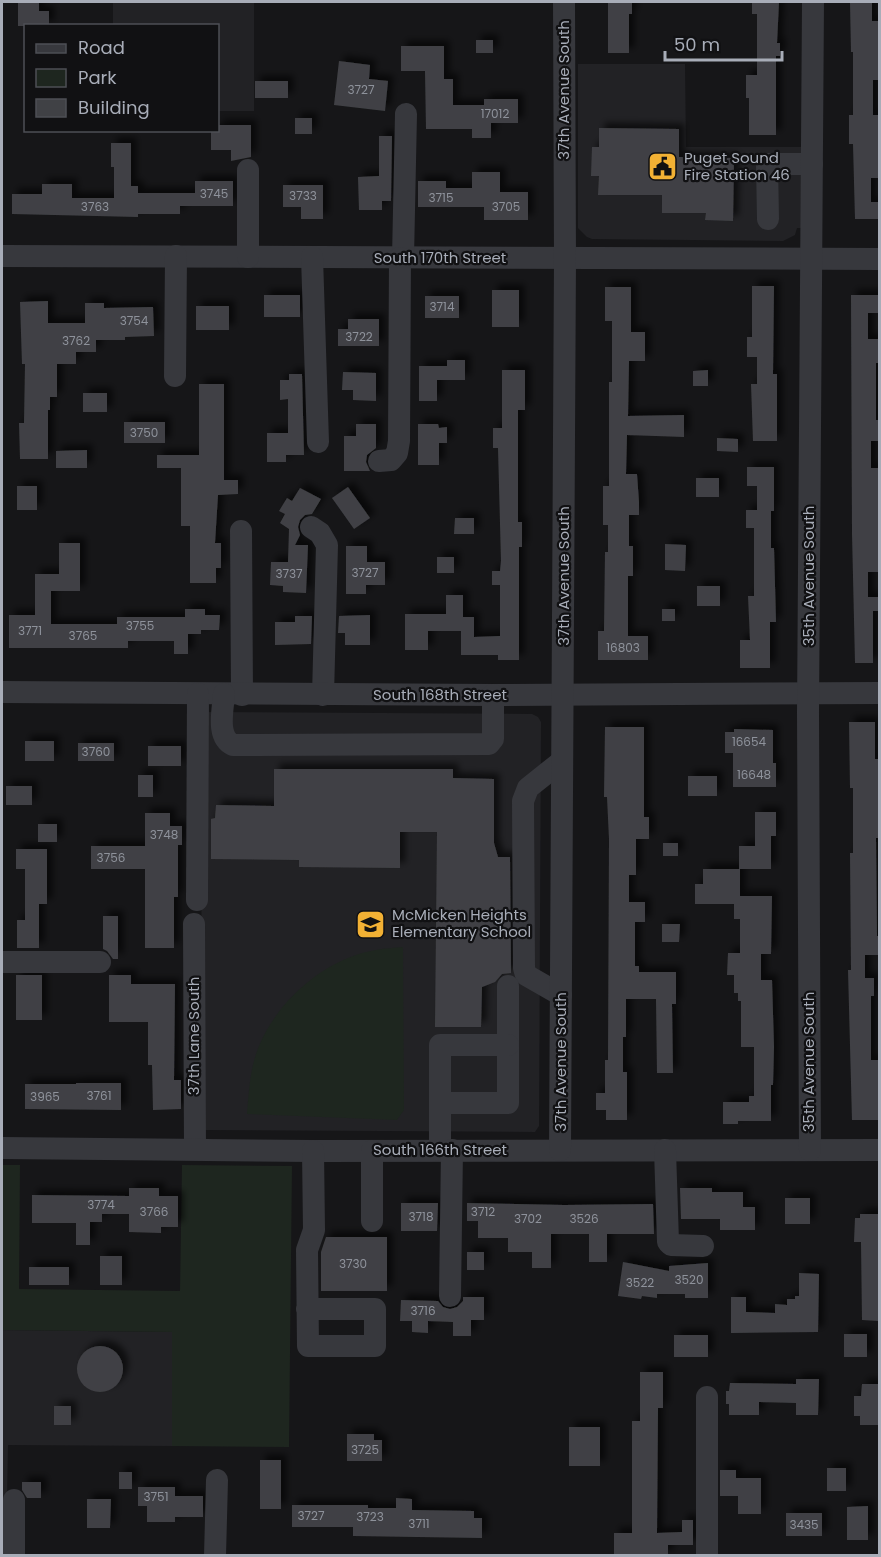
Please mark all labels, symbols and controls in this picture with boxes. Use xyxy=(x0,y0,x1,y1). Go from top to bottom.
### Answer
street label: 37th Avenue South xyxy=(553,20,574,160)
legend xyxy=(24,24,219,132)
scale bar xyxy=(665,24,782,62)
text: 50 m xyxy=(674,32,720,57)
text: Road xyxy=(78,35,125,60)
text: Park xyxy=(78,65,117,90)
house number: 3727 xyxy=(347,81,375,98)
text: Building xyxy=(78,95,150,120)
house number: 17012 xyxy=(481,105,509,122)
place label: Puget Sound Fire Station 46 xyxy=(684,147,790,185)
public building icon: Puget Sound Fire Station 46 xyxy=(647,151,679,183)
house number: 3745 xyxy=(200,185,228,202)
house number: 3733 xyxy=(289,187,317,204)
house number: 3715 xyxy=(429,189,454,206)
house number: 3763 xyxy=(81,198,109,215)
house number: 3705 xyxy=(492,198,520,215)
street label: South 170th Street xyxy=(374,247,506,268)
house number: 3714 xyxy=(429,298,455,315)
house number: 3754 xyxy=(120,312,149,329)
house number: 3722 xyxy=(345,328,373,345)
house number: 3762 xyxy=(62,332,90,349)
house number: 3750 xyxy=(130,424,158,441)
street label: 37th Avenue South xyxy=(553,506,574,646)
street label: 35th Avenue South xyxy=(798,506,819,646)
house number: 3727 xyxy=(351,564,379,581)
house number: 3737 xyxy=(275,565,303,582)
house number: 3755 xyxy=(126,617,154,634)
house number: 3771 xyxy=(18,622,42,639)
house number: 3765 xyxy=(69,627,97,644)
house number: 16803 xyxy=(606,639,640,656)
street label: South 168th Street xyxy=(373,684,507,705)
house number: 16654 xyxy=(732,733,767,750)
house number: 3760 xyxy=(82,743,110,760)
house number: 16648 xyxy=(737,766,771,783)
house number: 3748 xyxy=(150,826,178,843)
house number: 3756 xyxy=(97,849,125,866)
place label: McMicken Heights Elementary School xyxy=(392,904,531,942)
school or university icon: McMicken Heights Elementary School xyxy=(355,908,387,940)
street label: 37th Lane South xyxy=(183,977,204,1095)
street label: 37th Avenue South xyxy=(550,992,571,1132)
street label: 35th Avenue South xyxy=(798,992,819,1132)
house number: 3761 xyxy=(86,1087,112,1104)
house number: 3965 xyxy=(30,1088,60,1105)
street label: South 166th Street xyxy=(373,1139,507,1160)
house number: 3774 xyxy=(87,1196,115,1213)
house number: 3766 xyxy=(140,1203,168,1220)
house number: 3712 xyxy=(471,1203,495,1220)
house number: 3718 xyxy=(408,1208,434,1225)
house number: 3702 xyxy=(514,1210,542,1227)
house number: 3526 xyxy=(569,1210,599,1227)
house number: 3730 xyxy=(339,1255,367,1272)
house number: 3520 xyxy=(674,1271,704,1288)
house number: 3522 xyxy=(626,1274,654,1291)
house number: 3716 xyxy=(410,1302,436,1319)
house number: 3725 xyxy=(351,1441,379,1458)
house number: 3751 xyxy=(144,1488,169,1505)
house number: 3727 xyxy=(297,1507,325,1524)
house number: 3723 xyxy=(356,1508,384,1525)
house number: 3711 xyxy=(408,1515,430,1532)
house number: 3435 xyxy=(789,1516,819,1533)

